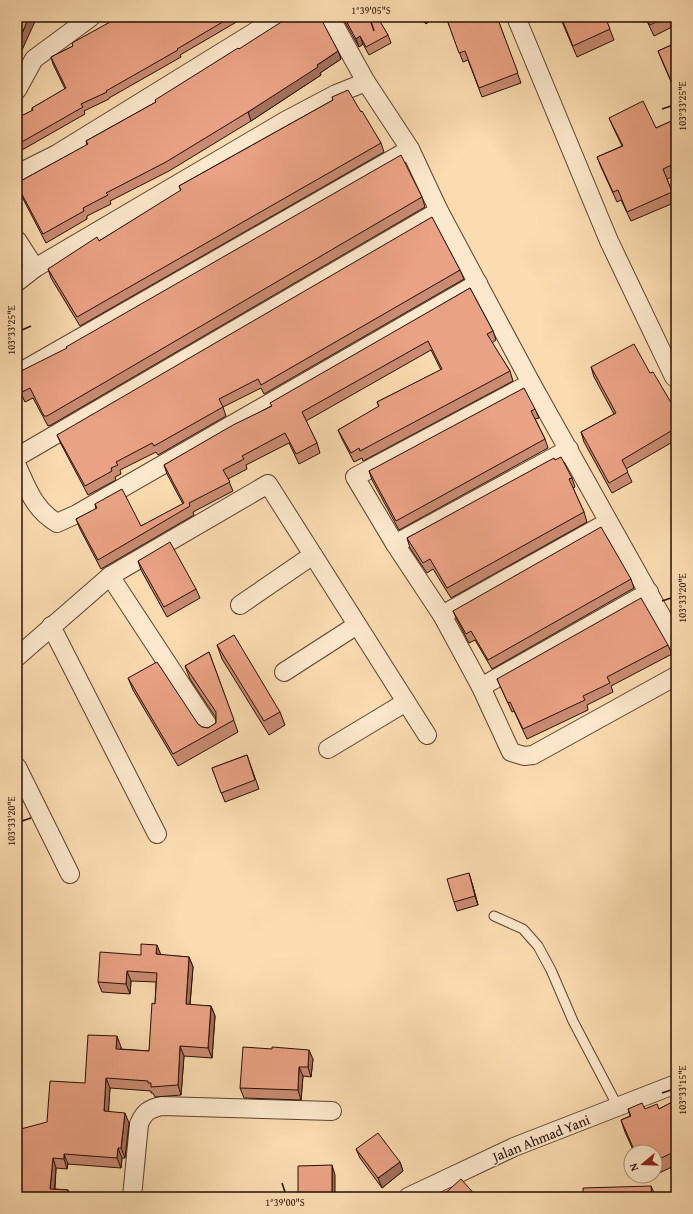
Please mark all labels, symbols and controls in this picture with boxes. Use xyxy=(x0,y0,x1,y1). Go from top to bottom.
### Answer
text: 1°39'05"S xyxy=(351,3,391,18)
text: 103°33'25"E xyxy=(675,81,690,131)
text: 103°33'25"E xyxy=(4,305,19,355)
text: 103°33'20"E xyxy=(675,573,690,623)
text: 103°33'20"E xyxy=(4,796,19,846)
text: 103°33'15"E xyxy=(675,1065,690,1115)
street label: Jalan Ahmad Yani xyxy=(487,1109,593,1167)
north arrow xyxy=(623,1144,663,1184)
text: N xyxy=(625,1161,642,1173)
text: 1°39'00"S xyxy=(265,1195,305,1210)

